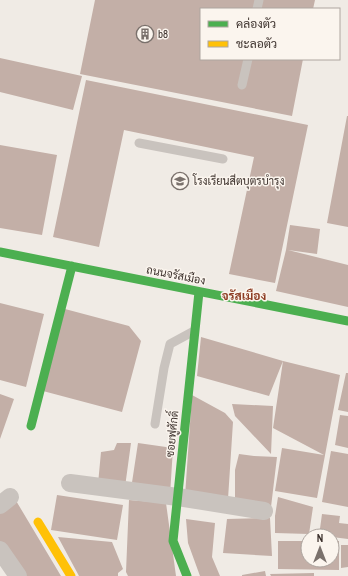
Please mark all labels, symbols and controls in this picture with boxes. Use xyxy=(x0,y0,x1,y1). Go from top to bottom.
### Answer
legend xyxy=(200,8,340,60)
text: คล่องตัว xyxy=(236,16,276,32)
building icon: b8 xyxy=(135,24,155,44)
place label: b8 xyxy=(158,27,168,41)
text: ชะลอตัว xyxy=(236,36,277,52)
school or university icon: โรงเรียนสีตบุตรบำรุง xyxy=(170,171,190,191)
place label: โรงเรียนสีตบุตรบำรุง xyxy=(192,173,284,190)
street label: ถนนจรัสเมือง xyxy=(145,262,207,288)
district label: จรัสเมือง xyxy=(222,288,266,304)
street label: ซอยฟูศักดิ์ xyxy=(158,409,182,458)
north arrow xyxy=(300,528,340,568)
text: N xyxy=(317,531,323,545)

